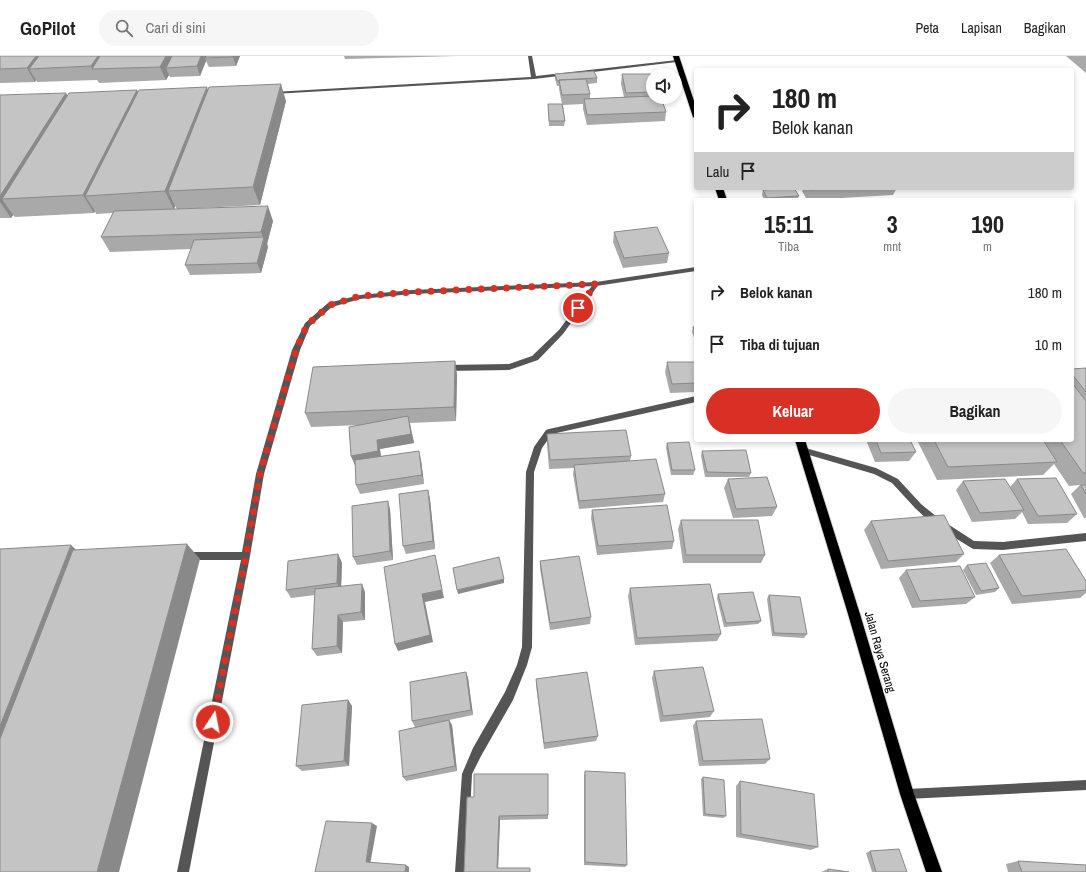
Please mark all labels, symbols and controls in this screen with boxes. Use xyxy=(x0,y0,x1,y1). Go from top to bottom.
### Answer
search box xyxy=(99,10,379,46)
text: GoPilot xyxy=(20,15,75,41)
icon: search xyxy=(113,17,135,39)
text: Cari di sini xyxy=(145,17,206,38)
text: Peta xyxy=(915,19,939,37)
text: Lapisan xyxy=(961,19,1002,37)
text: Bagikan xyxy=(1024,19,1066,37)
map controls xyxy=(646,68,682,104)
button: sound xyxy=(646,68,682,104)
text: 180 m xyxy=(772,79,837,117)
icon: right xyxy=(706,84,758,136)
text: Belok kanan xyxy=(772,115,853,140)
icon: arrive xyxy=(737,160,759,182)
text: Lalu xyxy=(706,161,729,182)
text: 15:11 xyxy=(764,208,813,240)
text: 3 xyxy=(887,208,898,240)
text: 190 xyxy=(971,208,1004,240)
text: Tiba xyxy=(778,238,799,255)
text: mnt xyxy=(883,238,901,255)
text: m xyxy=(983,238,992,255)
icon: right xyxy=(706,281,728,303)
text: Belok kanan xyxy=(740,282,812,303)
text: 180 m xyxy=(1028,282,1062,303)
pin xyxy=(561,291,595,325)
icon: arrive xyxy=(567,297,589,319)
icon: arrive xyxy=(706,333,728,355)
text: Tiba di tujuan xyxy=(740,334,820,355)
text: 10 m xyxy=(1035,334,1062,355)
button: Keluar xyxy=(706,388,880,434)
button: Bagikan xyxy=(888,388,1062,434)
street label: Jalan Raya Serang xyxy=(861,610,899,695)
position arrow xyxy=(192,701,234,743)

